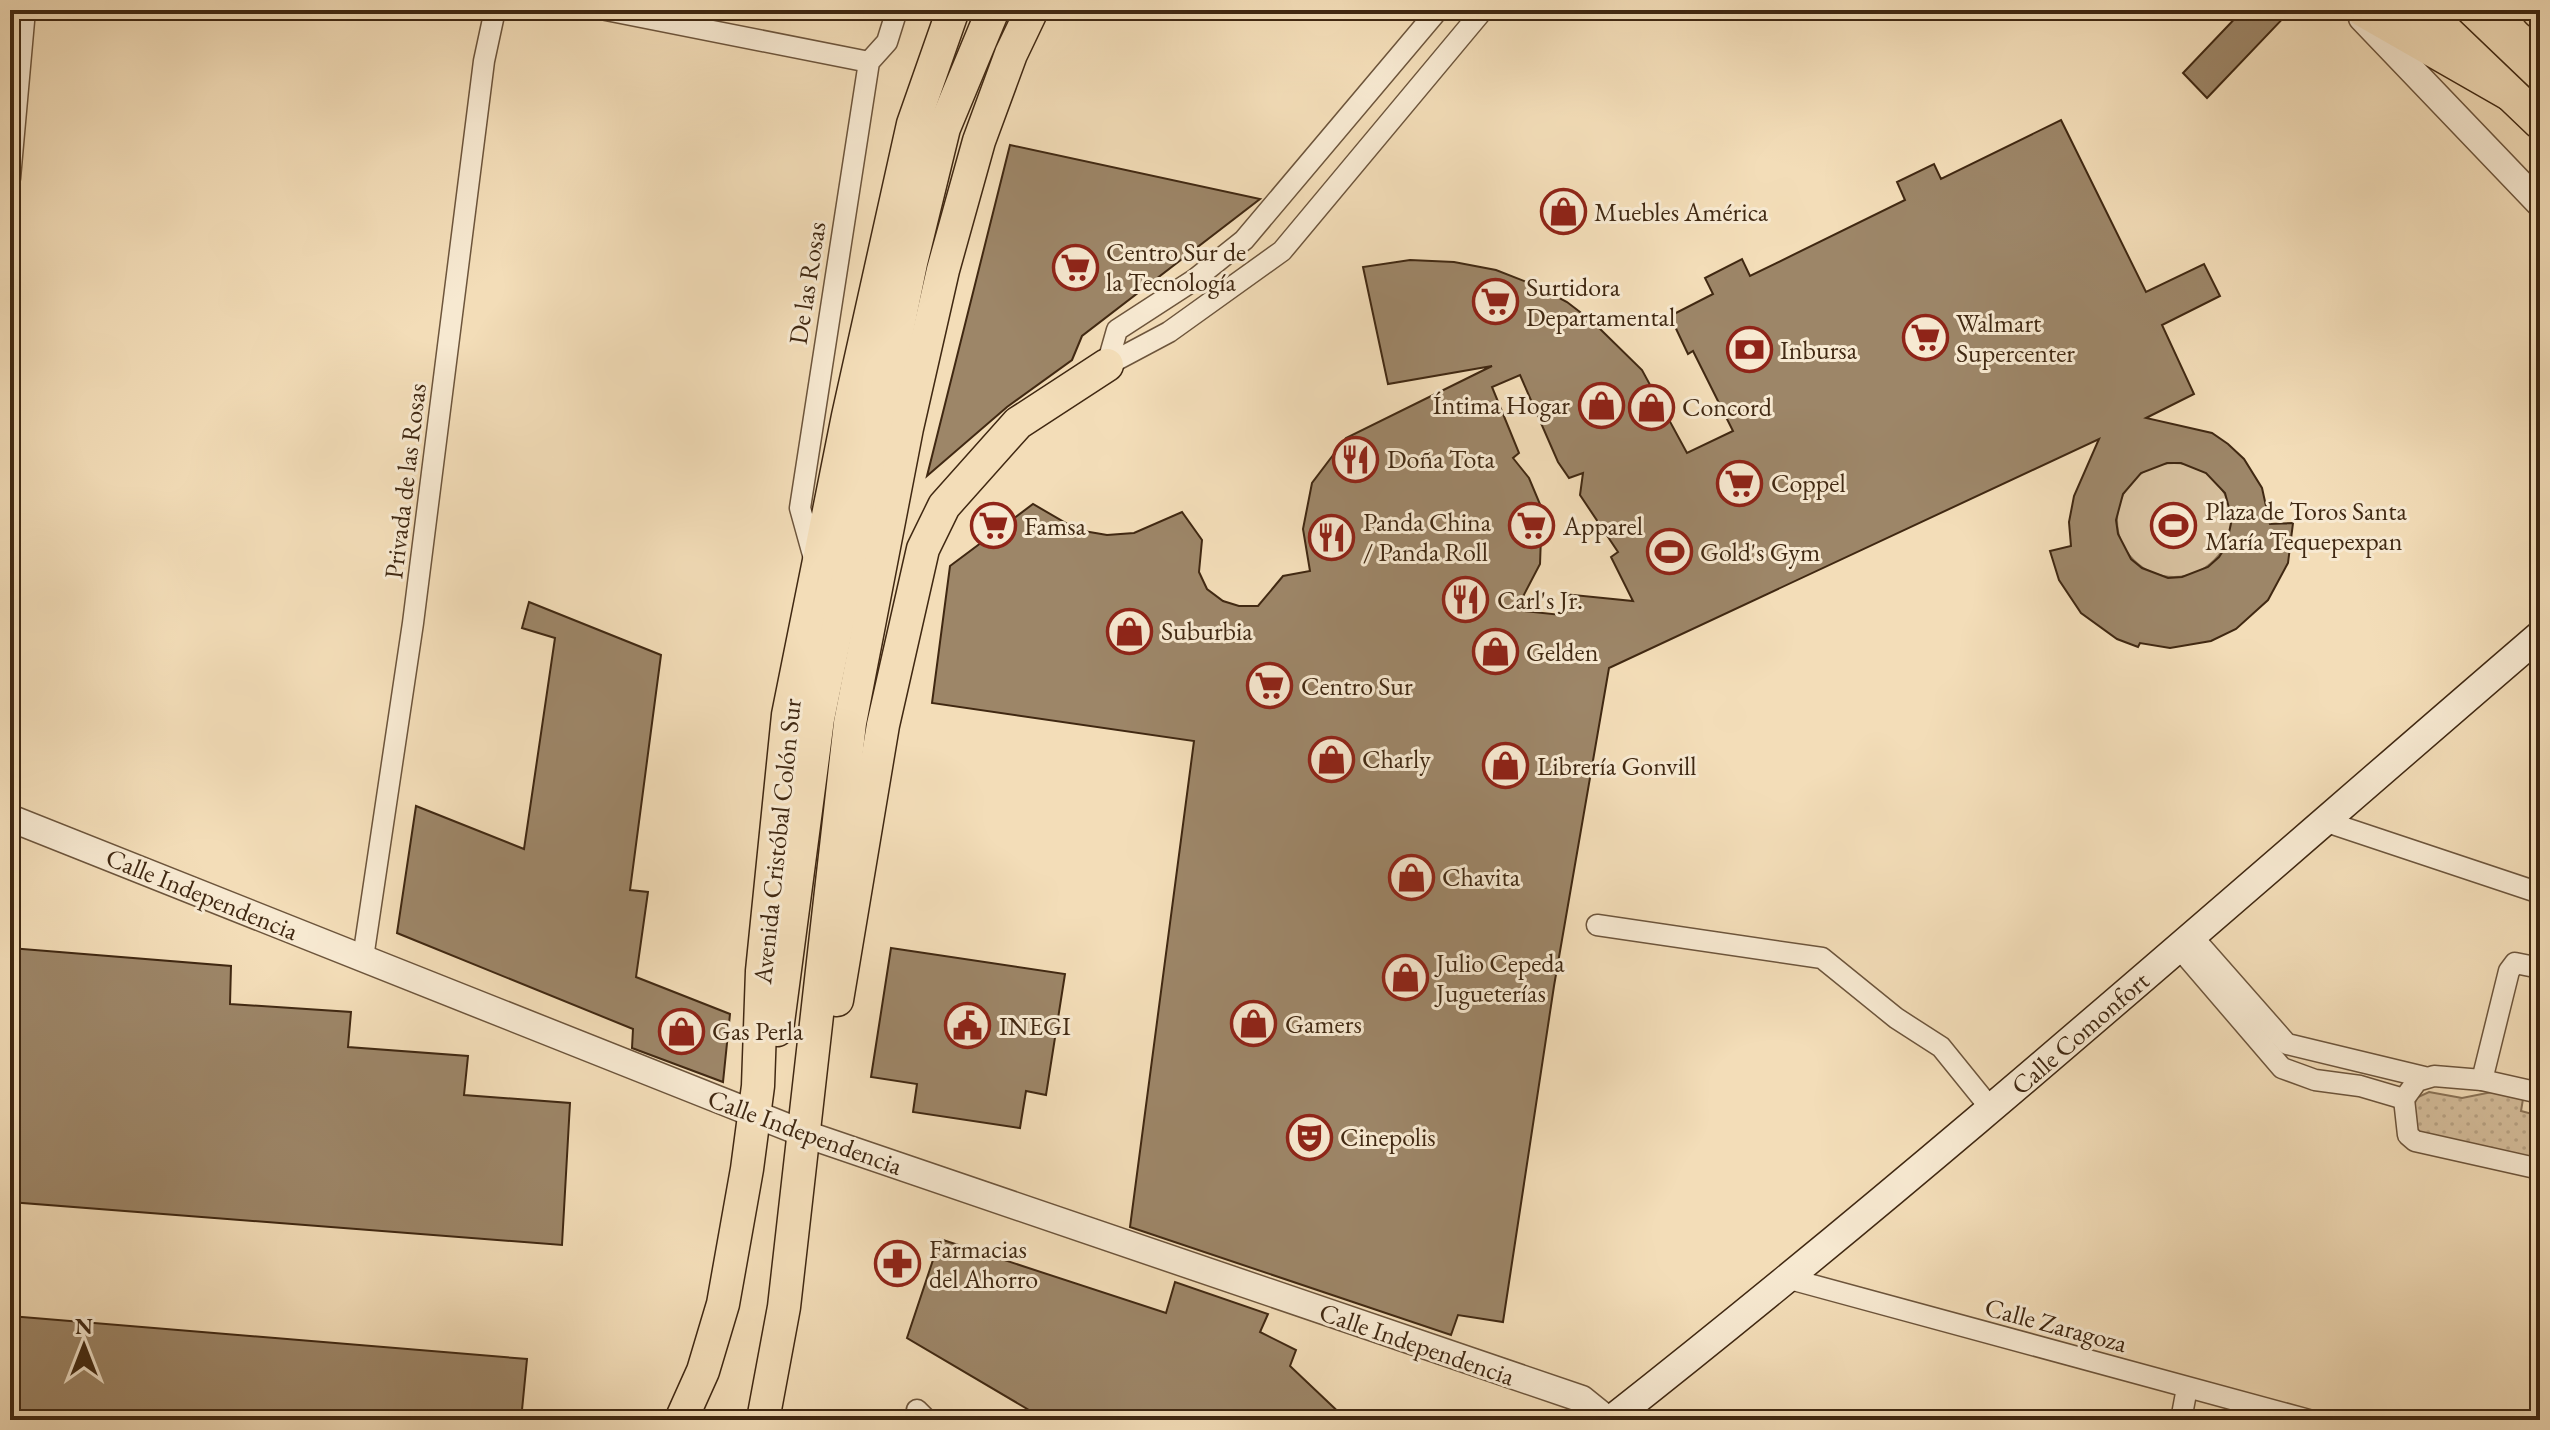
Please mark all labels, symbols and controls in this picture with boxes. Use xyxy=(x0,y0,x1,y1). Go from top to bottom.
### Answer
shop icon: Muebles América xyxy=(1539,188,1587,236)
place label: Muebles América xyxy=(1594,195,1769,229)
street label: De las Rosas xyxy=(781,219,833,347)
place label: Centro Sur de la Tecnología xyxy=(1106,235,1246,299)
supermarket icon: Centro Sur de la Tecnología xyxy=(1051,243,1099,291)
place label: Surtidora Departamental xyxy=(1526,270,1675,334)
supermarket icon: Surtidora Departamental xyxy=(1471,278,1519,326)
place label: Walmart Supercenter xyxy=(1956,306,2075,370)
supermarket icon: Walmart Supercenter xyxy=(1901,314,1949,362)
bank icon: Inbursa xyxy=(1725,326,1773,374)
place label: Inbursa xyxy=(1780,333,1858,367)
street label: Privada de las Rosas xyxy=(376,381,434,581)
shop icon: Íntima Hogar xyxy=(1577,381,1625,429)
shop icon: Concord xyxy=(1627,383,1675,431)
place label: Íntima Hogar xyxy=(1433,388,1570,422)
place label: Concord xyxy=(1682,390,1773,424)
restaurant icon: Doña Tota xyxy=(1332,435,1380,483)
place label: Doña Tota xyxy=(1387,442,1496,476)
supermarket icon: Coppel xyxy=(1716,459,1764,507)
place label: Coppel xyxy=(1771,466,1846,500)
place label: Plaza de Toros Santa María Tequepexpan xyxy=(2205,494,2407,558)
supermarket icon: Famsa xyxy=(969,502,1017,550)
supermarket icon: Apparel xyxy=(1508,502,1556,550)
sports icon: Plaza de Toros Santa María Tequepexpan xyxy=(2150,502,2198,550)
place label: Panda China / Panda Roll xyxy=(1363,505,1492,569)
place label: Famsa xyxy=(1024,509,1087,543)
place label: Apparel xyxy=(1562,509,1643,543)
restaurant icon: Panda China / Panda Roll xyxy=(1308,513,1356,561)
sports icon: Gold's Gym xyxy=(1645,528,1693,576)
place label: Gold's Gym xyxy=(1700,535,1820,569)
restaurant icon: Carl's Jr. xyxy=(1442,576,1490,624)
place label: Carl's Jr. xyxy=(1497,583,1583,617)
shop icon: Suburbia xyxy=(1106,607,1154,655)
place label: Suburbia xyxy=(1161,614,1253,648)
shop icon: Gelden xyxy=(1471,628,1519,676)
place label: Gelden xyxy=(1526,635,1599,669)
supermarket icon: Centro Sur xyxy=(1246,662,1294,710)
place label: Centro Sur xyxy=(1301,669,1413,703)
street label: Avenida Cristóbal Colón Sur xyxy=(745,696,809,986)
shop icon: Charly xyxy=(1307,735,1355,783)
place label: Charly xyxy=(1362,742,1431,776)
shop icon: Librería Gonvill xyxy=(1482,742,1530,790)
place label: Librería Gonvill xyxy=(1537,749,1697,783)
street label: Calle Independencia xyxy=(101,840,304,948)
shop icon: Chavita xyxy=(1387,853,1435,901)
place label: Chavita xyxy=(1442,860,1521,894)
place label: Julio Cepeda Jugueterías xyxy=(1434,946,1565,1010)
shop icon: Julio Cepeda Jugueterías xyxy=(1381,954,1429,1002)
street label: Calle Comonfort xyxy=(2004,964,2156,1102)
shop icon: Gamers xyxy=(1230,1000,1278,1048)
public building icon: INEGI xyxy=(944,1002,992,1050)
shop icon: Gas Perla xyxy=(657,1007,705,1055)
place label: Gamers xyxy=(1285,1007,1362,1041)
place label: INEGI xyxy=(999,1009,1071,1043)
place label: Gas Perla xyxy=(712,1014,804,1048)
street label: Calle Independencia xyxy=(703,1081,907,1183)
theatre icon: Cinepolis xyxy=(1285,1113,1333,1161)
place label: Cinepolis xyxy=(1340,1120,1436,1154)
place label: Farmacias del Ahorro xyxy=(929,1232,1038,1296)
pharmacy icon: Farmacias del Ahorro xyxy=(874,1240,922,1288)
street label: Calle Zaragoza xyxy=(1981,1290,2131,1360)
street label: Calle Independencia xyxy=(1315,1295,1520,1394)
north arrow xyxy=(44,1306,124,1386)
text: N xyxy=(75,1312,93,1341)

